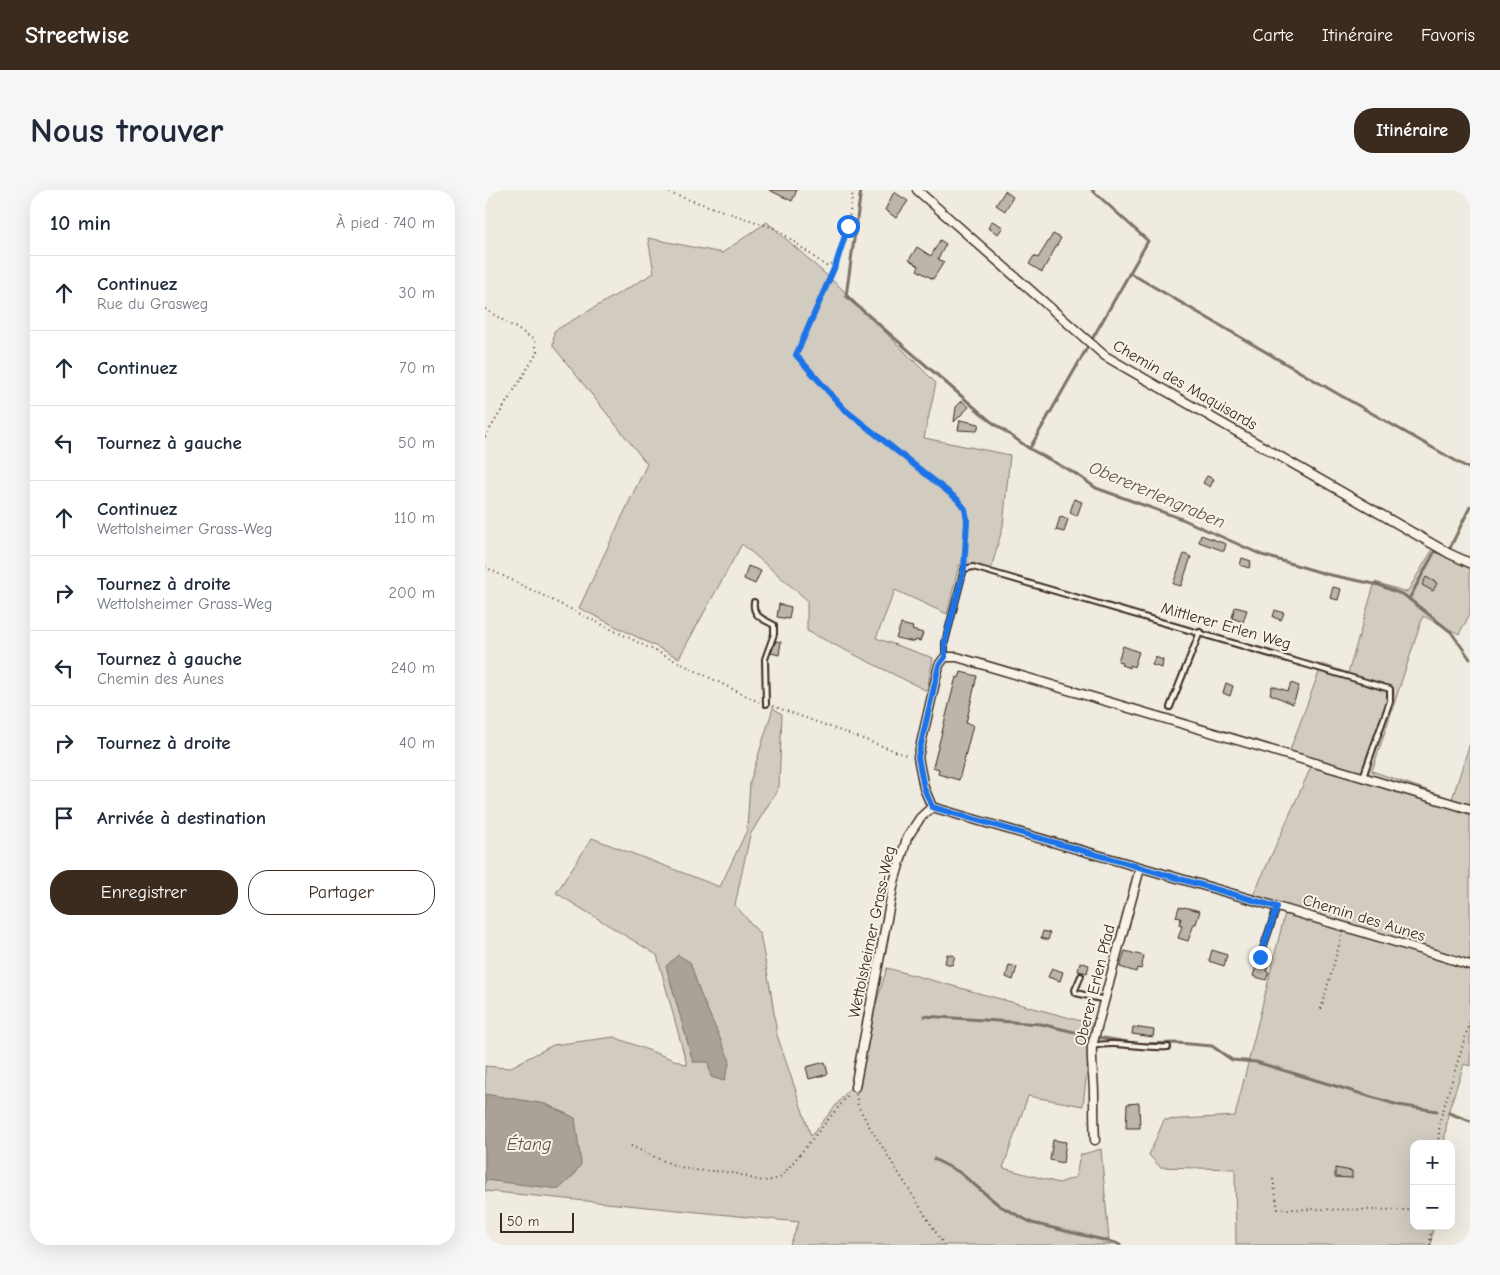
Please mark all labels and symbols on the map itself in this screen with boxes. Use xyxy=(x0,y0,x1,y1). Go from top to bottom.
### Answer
route start xyxy=(837,215,860,238)
street label: Chemin des Maquisards xyxy=(1110,336,1261,434)
water label: Oberererlengraben xyxy=(1086,457,1228,533)
street label: Mittlerer Erlen Weg xyxy=(1159,599,1293,653)
street label: Wettolsheimer Grass-Weg xyxy=(845,844,899,1020)
street label: Chemin des Aunes xyxy=(1301,891,1428,945)
street label: Oberer Erlen Pfad xyxy=(1071,923,1119,1047)
route end xyxy=(1249,946,1272,969)
water label: Étang xyxy=(507,1134,551,1155)
scale bar xyxy=(500,1210,574,1233)

